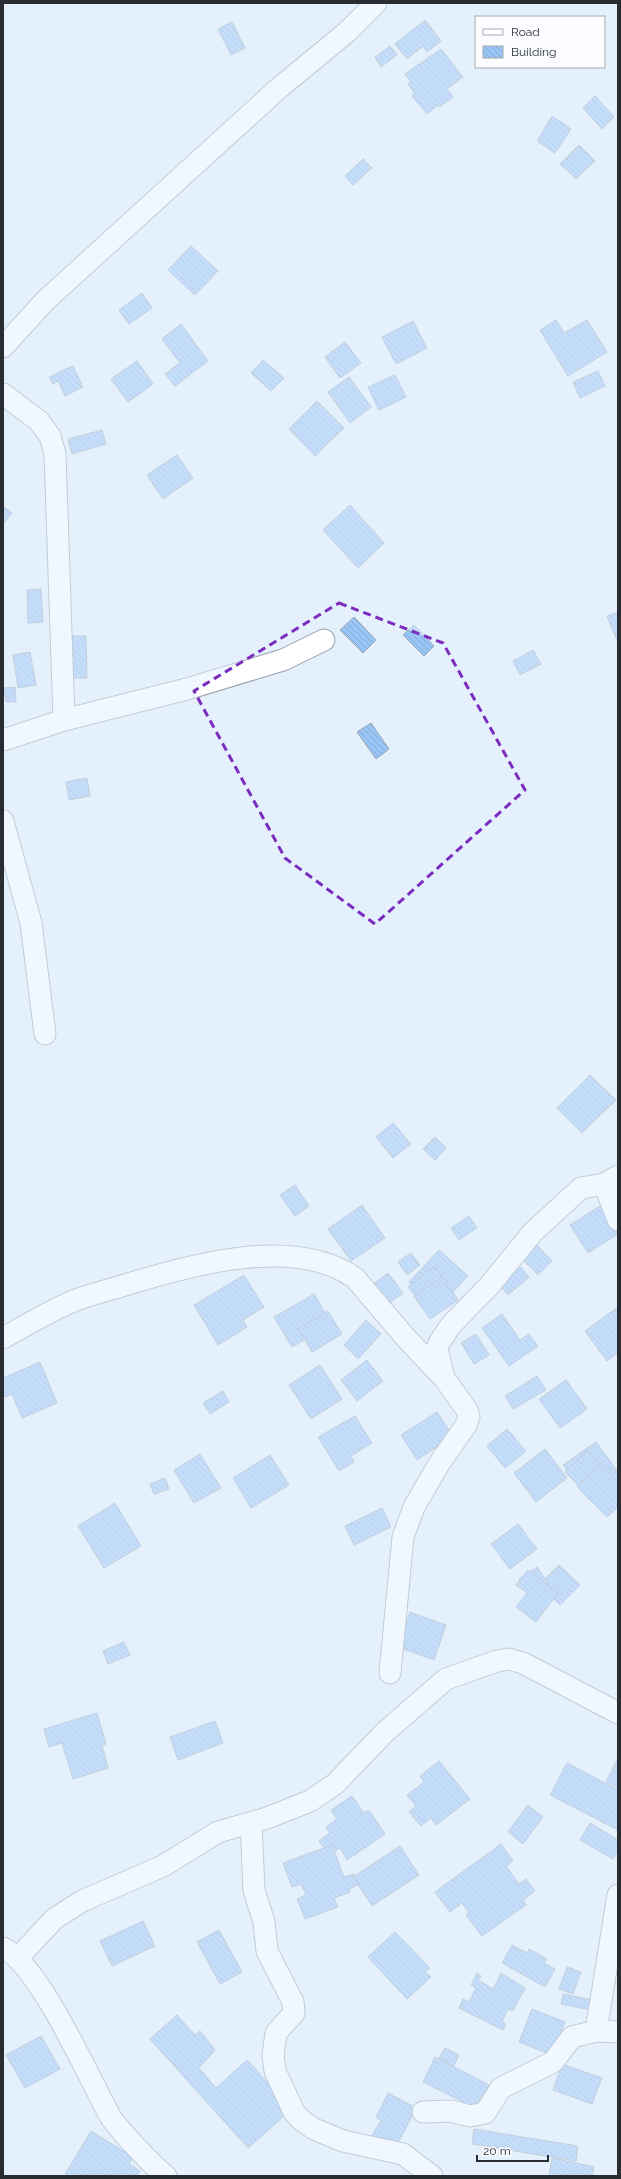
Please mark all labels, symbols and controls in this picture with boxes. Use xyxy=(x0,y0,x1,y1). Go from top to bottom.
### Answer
legend xyxy=(475,16,605,68)
text: Road xyxy=(511,25,540,39)
text: Building xyxy=(511,45,557,59)
scale bar xyxy=(477,2137,548,2163)
text: 20 m xyxy=(483,2144,511,2158)

